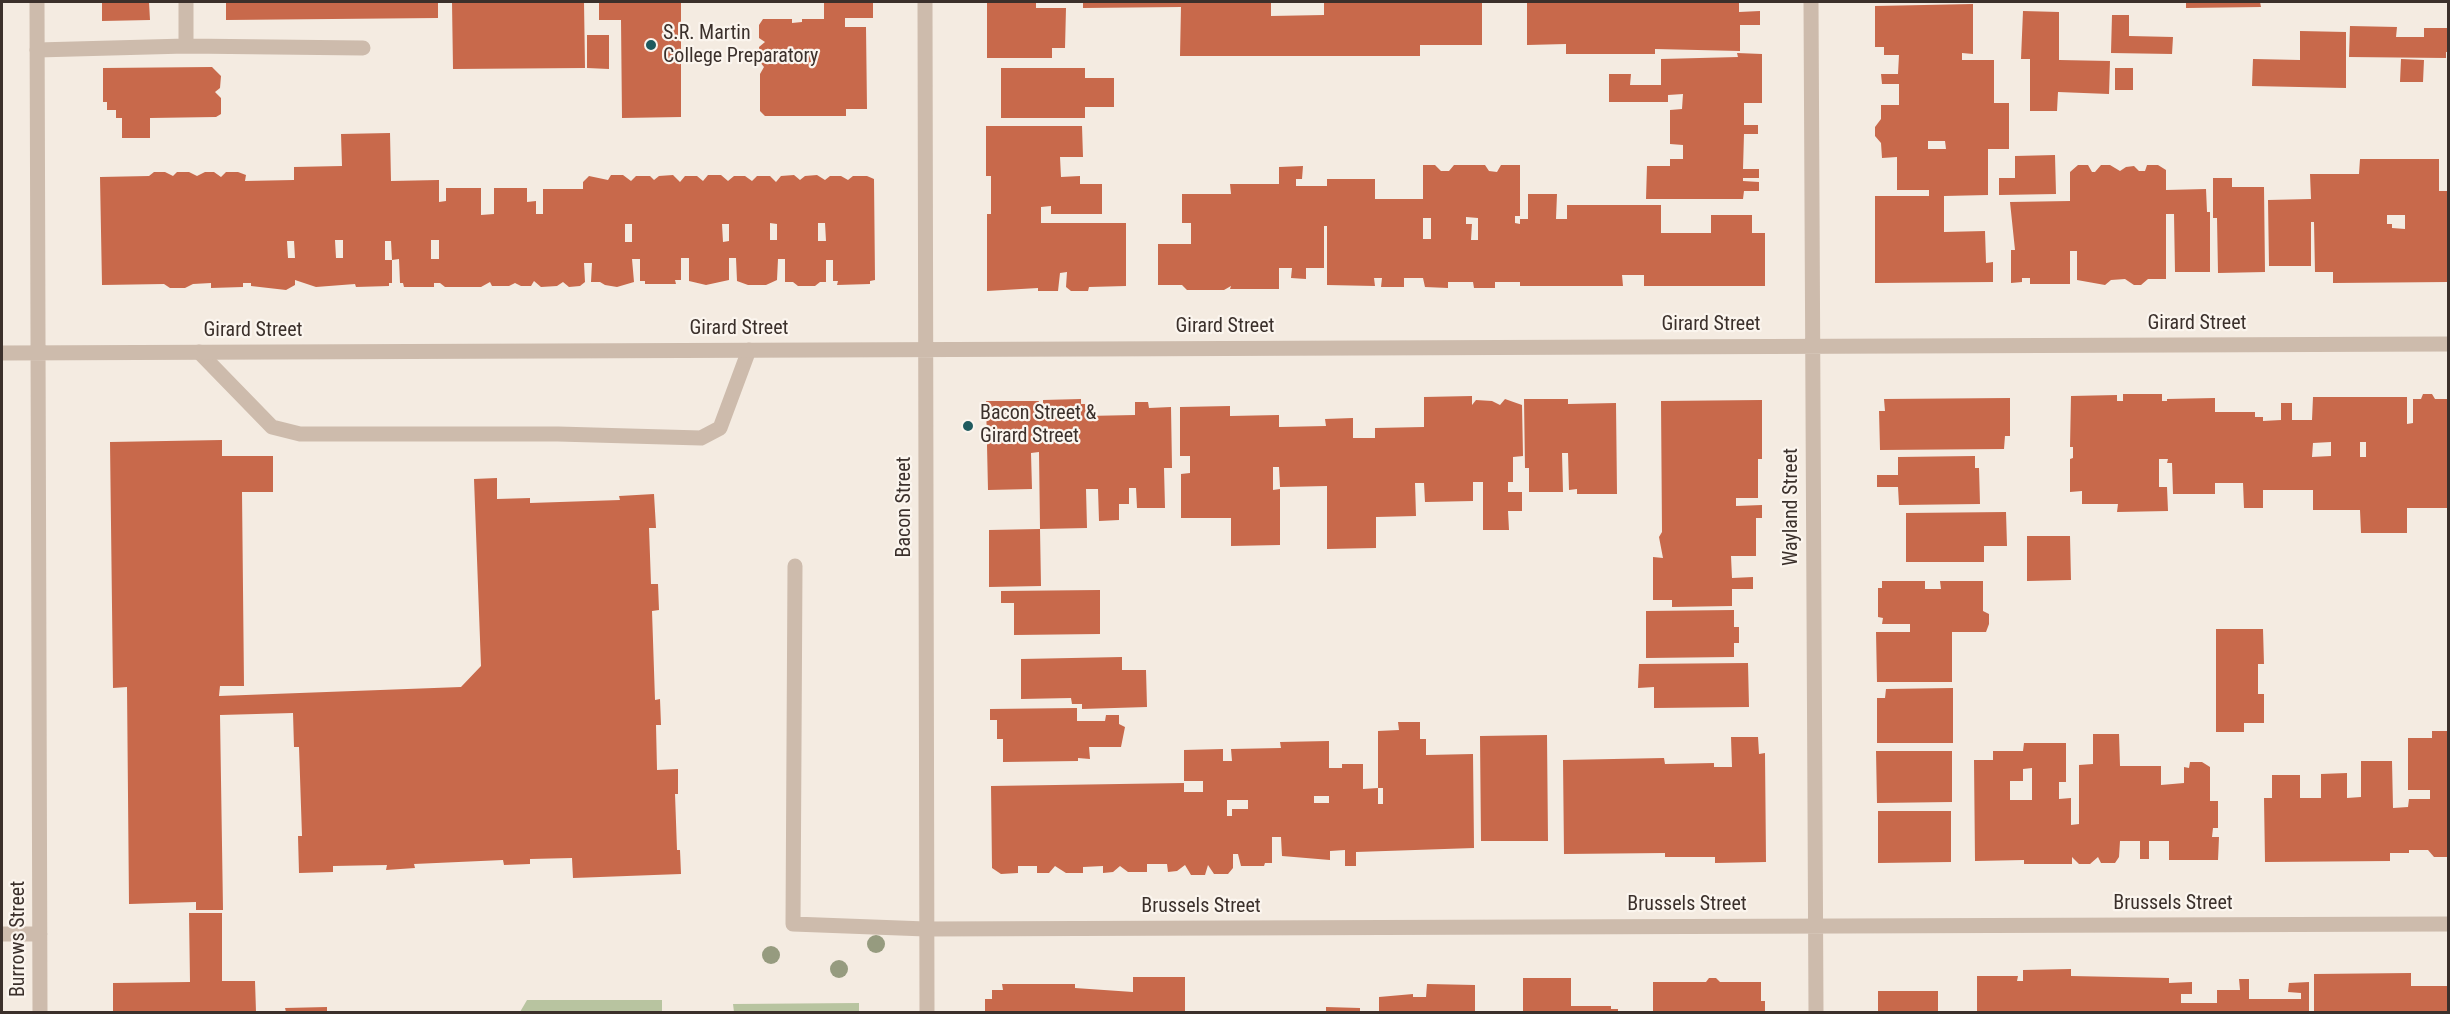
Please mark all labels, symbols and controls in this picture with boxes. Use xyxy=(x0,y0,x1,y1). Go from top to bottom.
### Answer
place label: S.R. Martin College Preparatory xyxy=(663,22,818,69)
marker: S.R. Martin College Preparatory xyxy=(644,38,658,52)
street label: Girard Street xyxy=(2148,312,2246,336)
street label: Girard Street xyxy=(1662,313,1760,337)
street label: Girard Street xyxy=(1176,315,1274,339)
street label: Girard Street xyxy=(690,317,788,341)
street label: Girard Street xyxy=(204,319,302,343)
place label: Bacon Street & Girard Street xyxy=(980,402,1096,449)
marker: Bacon Street & Girard Street xyxy=(961,419,975,433)
street label: Wayland Street xyxy=(1780,448,1804,566)
street label: Bacon Street xyxy=(893,457,917,557)
street label: Burrows Street xyxy=(7,881,31,997)
street label: Brussels Street xyxy=(2113,892,2233,916)
street label: Brussels Street xyxy=(1627,893,1747,917)
street label: Brussels Street xyxy=(1141,895,1261,919)

